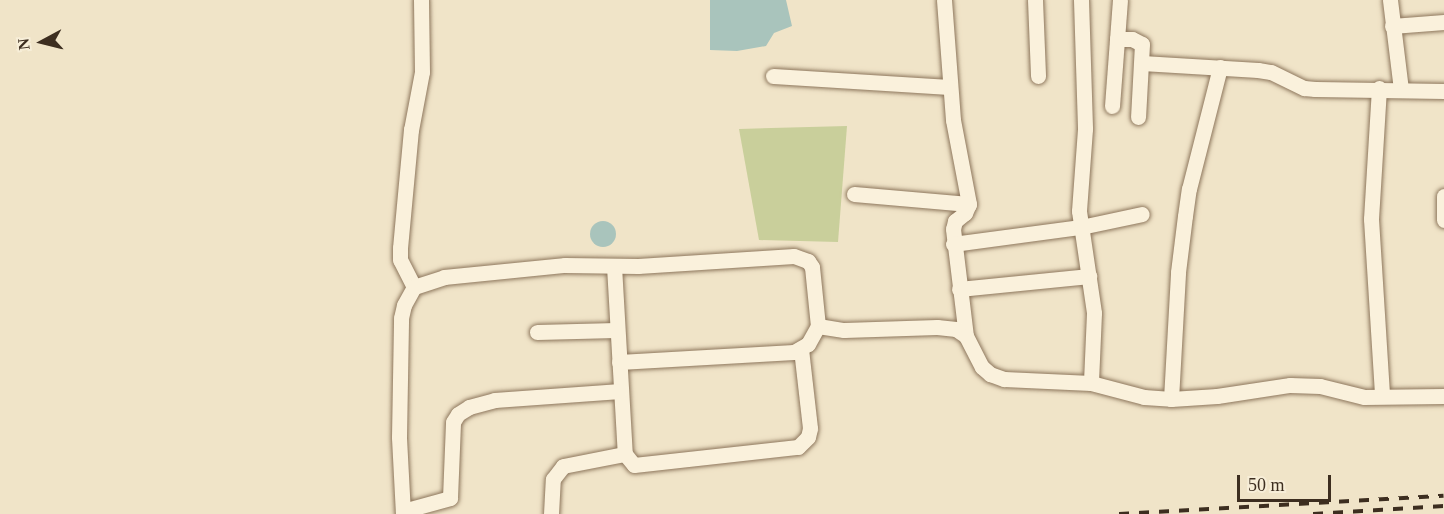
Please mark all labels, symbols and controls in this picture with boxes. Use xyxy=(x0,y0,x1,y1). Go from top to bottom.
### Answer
north arrow xyxy=(12,12,72,72)
text: N xyxy=(14,37,33,51)
scale bar xyxy=(1240,463,1334,501)
text: 50 m xyxy=(1248,475,1285,495)

